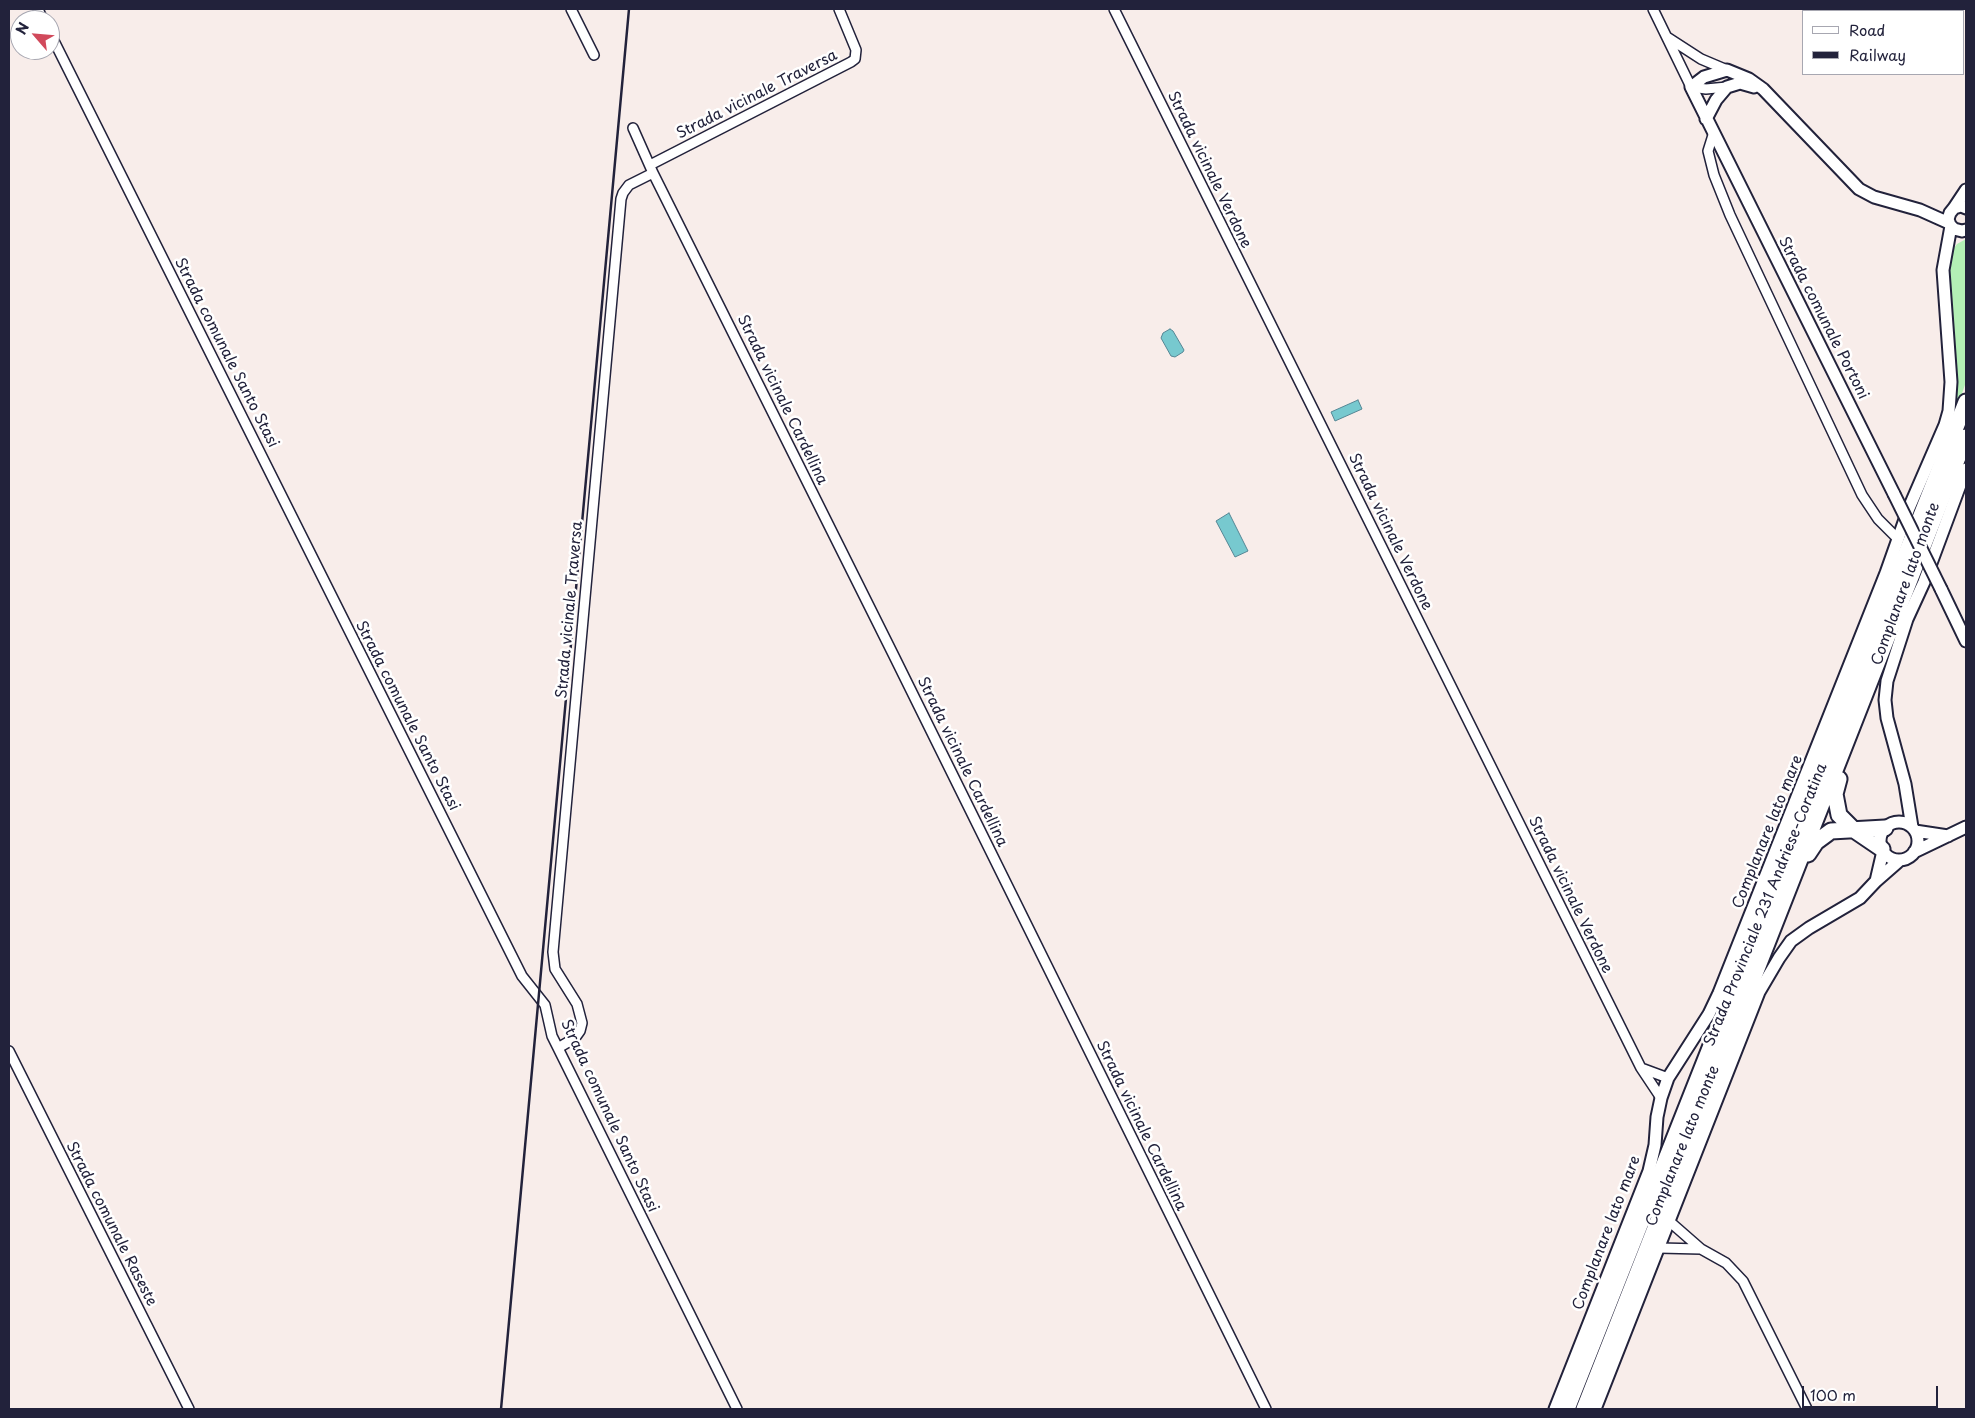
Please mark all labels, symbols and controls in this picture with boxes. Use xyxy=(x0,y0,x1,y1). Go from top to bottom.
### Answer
north arrow xyxy=(10,10,60,60)
legend xyxy=(1802,10,1965,75)
text: Road xyxy=(1849,18,1885,41)
text: N xyxy=(10,19,34,38)
text: Railway xyxy=(1849,43,1906,66)
street label: Strada vicinale Traversa xyxy=(674,47,840,143)
street label: Strada vicinale Verdone xyxy=(1163,89,1255,251)
street label: Strada comunale Portoni xyxy=(1774,234,1872,402)
street label: Strada comunale Santo Stasi xyxy=(170,255,282,451)
street label: Strada vicinale Cardellina xyxy=(733,312,831,488)
street label: Strada vicinale Verdone xyxy=(1344,451,1436,613)
street label: Complanare lato monte xyxy=(1868,500,1944,668)
street label: Strada vicinale Traversa xyxy=(553,521,587,699)
street label: Strada comunale Santo Stasi xyxy=(351,618,463,814)
street label: Strada vicinale Cardellina xyxy=(913,674,1011,850)
street label: Complanare lato mare xyxy=(1729,753,1807,911)
street label: Strada Provinciale 231 Andriese-Coratina xyxy=(1701,761,1831,1049)
street label: Strada vicinale Verdone xyxy=(1524,814,1616,976)
street label: Strada comunale Santo Stasi xyxy=(556,1017,662,1215)
street label: Strada vicinale Cardellina xyxy=(1092,1038,1190,1214)
street label: Complanare lato monte xyxy=(1642,1063,1724,1229)
street label: Strada comunale Raseste xyxy=(62,1139,160,1309)
street label: Complanare lato mare xyxy=(1569,1153,1645,1313)
scale bar xyxy=(1805,1376,1941,1408)
text: 100 m xyxy=(1810,1383,1856,1406)

